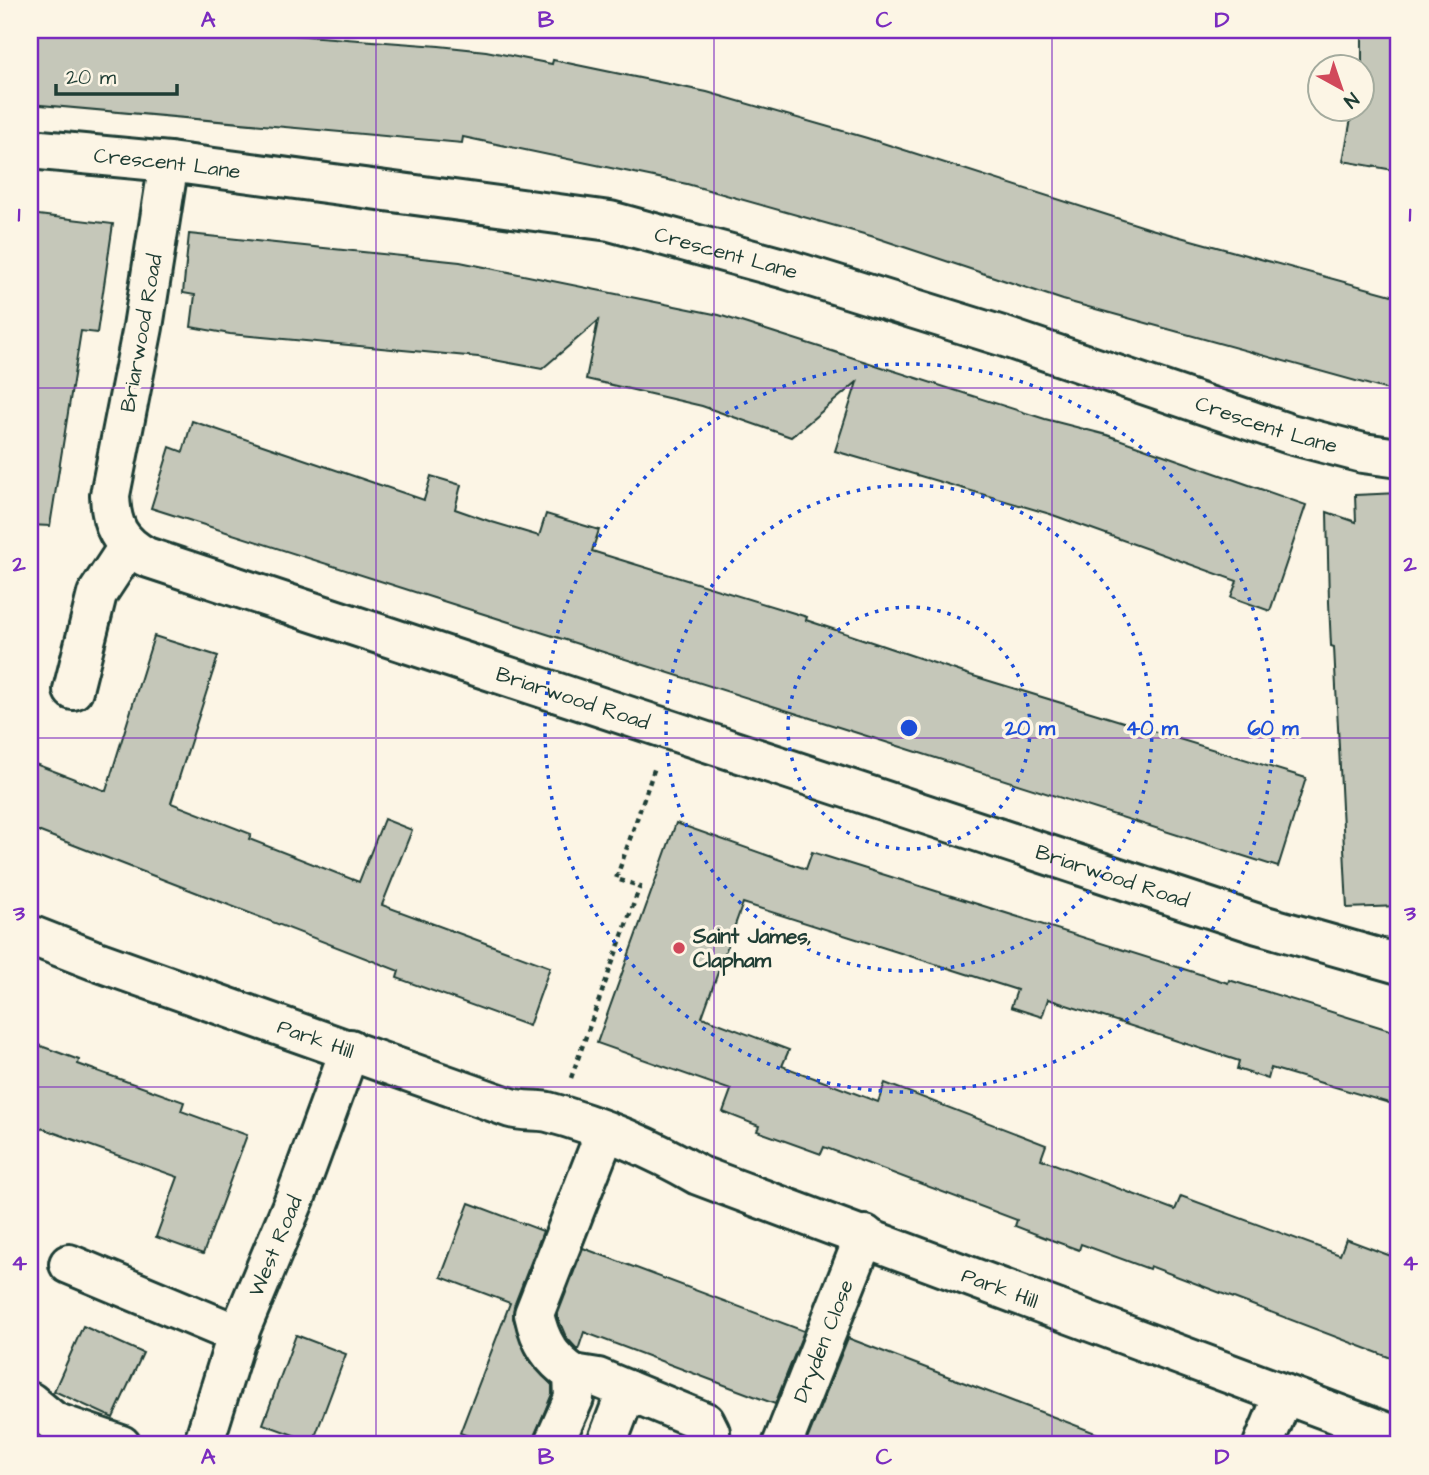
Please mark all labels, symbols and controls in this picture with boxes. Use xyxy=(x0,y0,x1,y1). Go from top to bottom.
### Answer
text: A xyxy=(201,4,216,36)
text: B xyxy=(538,4,555,36)
text: C xyxy=(876,4,893,36)
text: D xyxy=(1215,4,1230,36)
scale bar xyxy=(56,52,177,96)
north arrow xyxy=(1306,52,1376,122)
text: 20 m xyxy=(66,63,117,92)
text: N xyxy=(1338,86,1364,114)
street label: Crescent Lane xyxy=(93,141,242,186)
text: 1 xyxy=(18,198,21,230)
text: 1 xyxy=(1409,198,1412,230)
street label: Crescent Lane xyxy=(651,220,801,287)
street label: Briarwood Road xyxy=(113,252,170,414)
street label: Crescent Lane xyxy=(1191,389,1340,461)
text: 2 xyxy=(11,548,26,580)
text: 2 xyxy=(1402,548,1417,580)
street label: Briarwood Road xyxy=(492,660,654,737)
text: 20 m xyxy=(1004,714,1056,743)
text: 40 m xyxy=(1126,714,1179,743)
text: 60 m xyxy=(1247,714,1299,743)
centre of rings xyxy=(897,716,921,740)
street label: Briarwood Road xyxy=(1032,838,1193,915)
text: 3 xyxy=(12,897,25,929)
text: 3 xyxy=(1403,897,1416,929)
place label: Saint James, Clapham xyxy=(692,922,812,976)
marker: Saint James, Clapham xyxy=(671,940,687,956)
street label: Park Hill xyxy=(273,1012,358,1066)
street label: West Road xyxy=(242,1191,310,1301)
text: 4 xyxy=(11,1247,27,1279)
text: 4 xyxy=(1402,1247,1418,1279)
street label: Park Hill xyxy=(957,1261,1042,1316)
street label: Dryden Close xyxy=(786,1275,861,1407)
text: A xyxy=(201,1441,216,1473)
text: B xyxy=(538,1441,555,1473)
text: C xyxy=(876,1441,893,1473)
text: D xyxy=(1215,1441,1230,1473)

